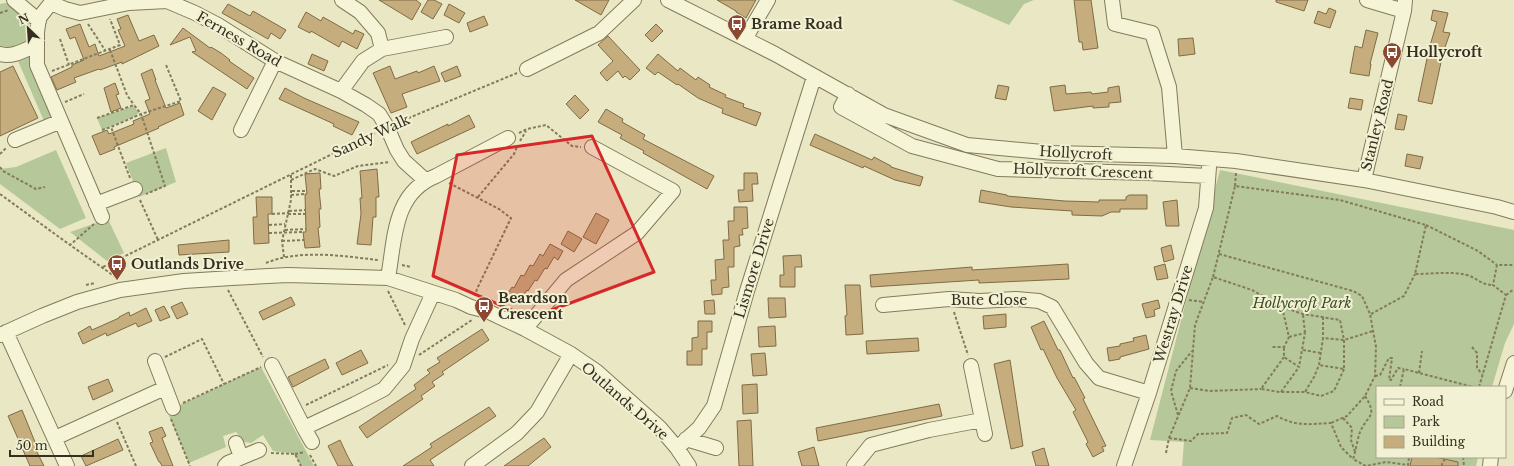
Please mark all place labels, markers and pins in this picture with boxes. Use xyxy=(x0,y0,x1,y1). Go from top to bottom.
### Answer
bus stop icon: Brame Road xyxy=(726,13,748,41)
place label: Brame Road xyxy=(751,15,843,33)
bus stop icon: Hollycroft xyxy=(1381,41,1403,69)
place label: Hollycroft xyxy=(1406,43,1483,61)
bus stop icon: Outlands Drive xyxy=(106,253,128,281)
place label: Outlands Drive xyxy=(131,255,244,273)
place label: Beardson Crescent xyxy=(498,289,568,323)
bus stop icon: Beardson Crescent xyxy=(473,295,495,323)

